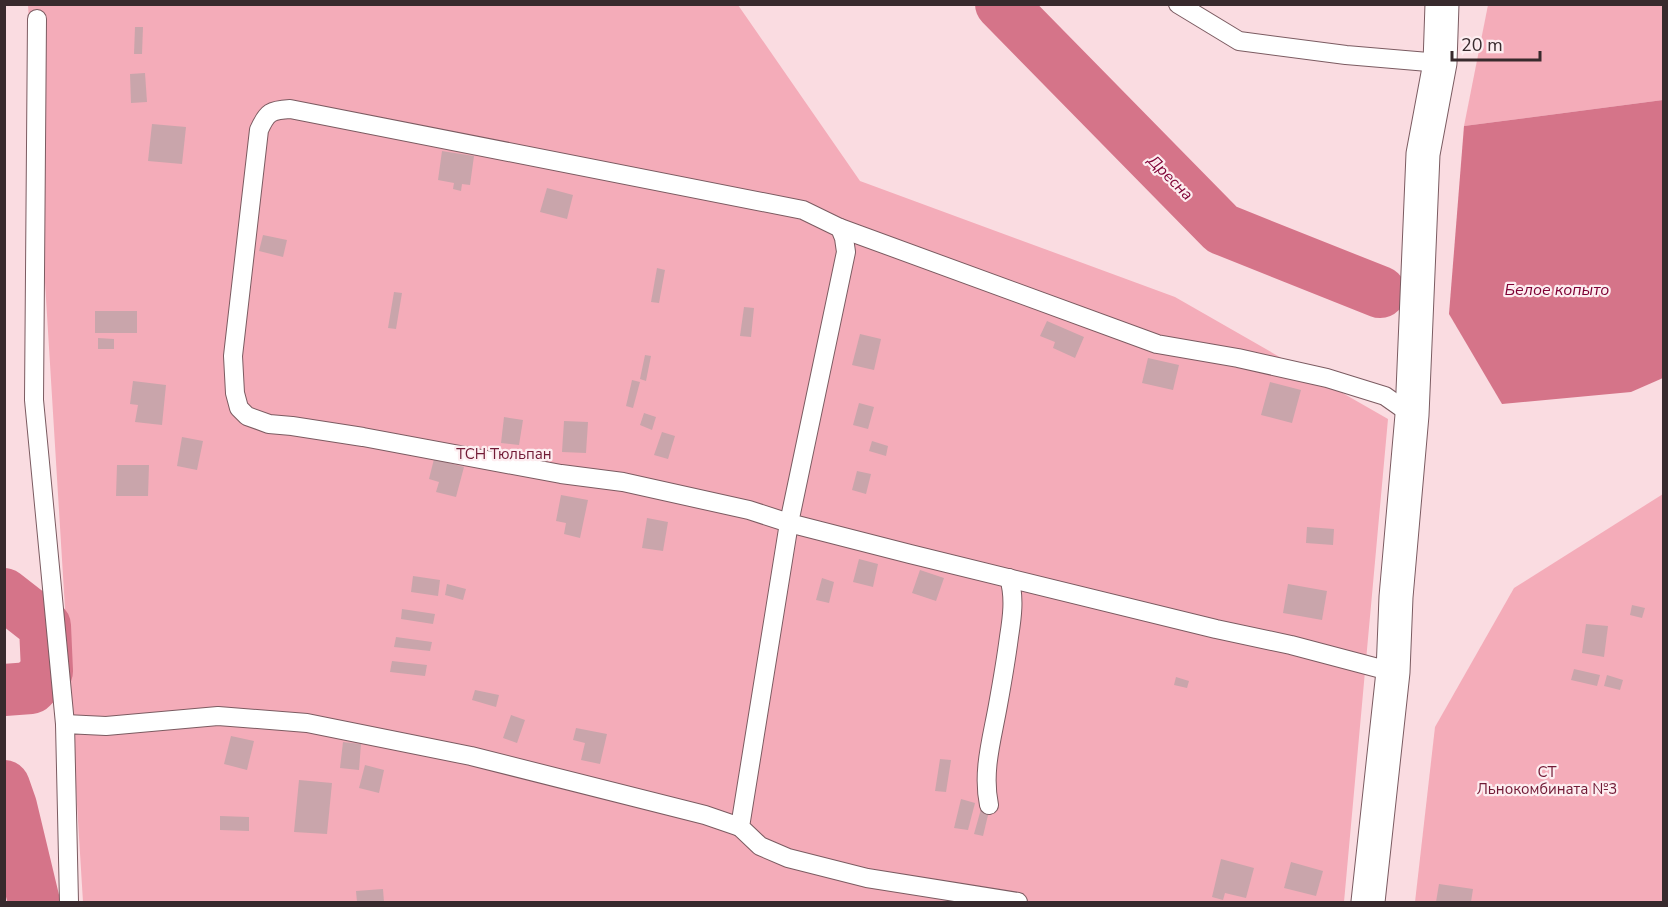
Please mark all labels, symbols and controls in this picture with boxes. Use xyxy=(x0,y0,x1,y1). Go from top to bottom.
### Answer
scale bar xyxy=(1452,24,1540,62)
text: 20 m xyxy=(1461,33,1503,57)
water label: Дресна xyxy=(1142,149,1198,205)
water label: Белое копыто xyxy=(1505,279,1609,301)
park label: ТСН Тюльпан xyxy=(456,444,552,464)
park label: СТ Льнокомбината №3 xyxy=(1477,762,1617,799)

